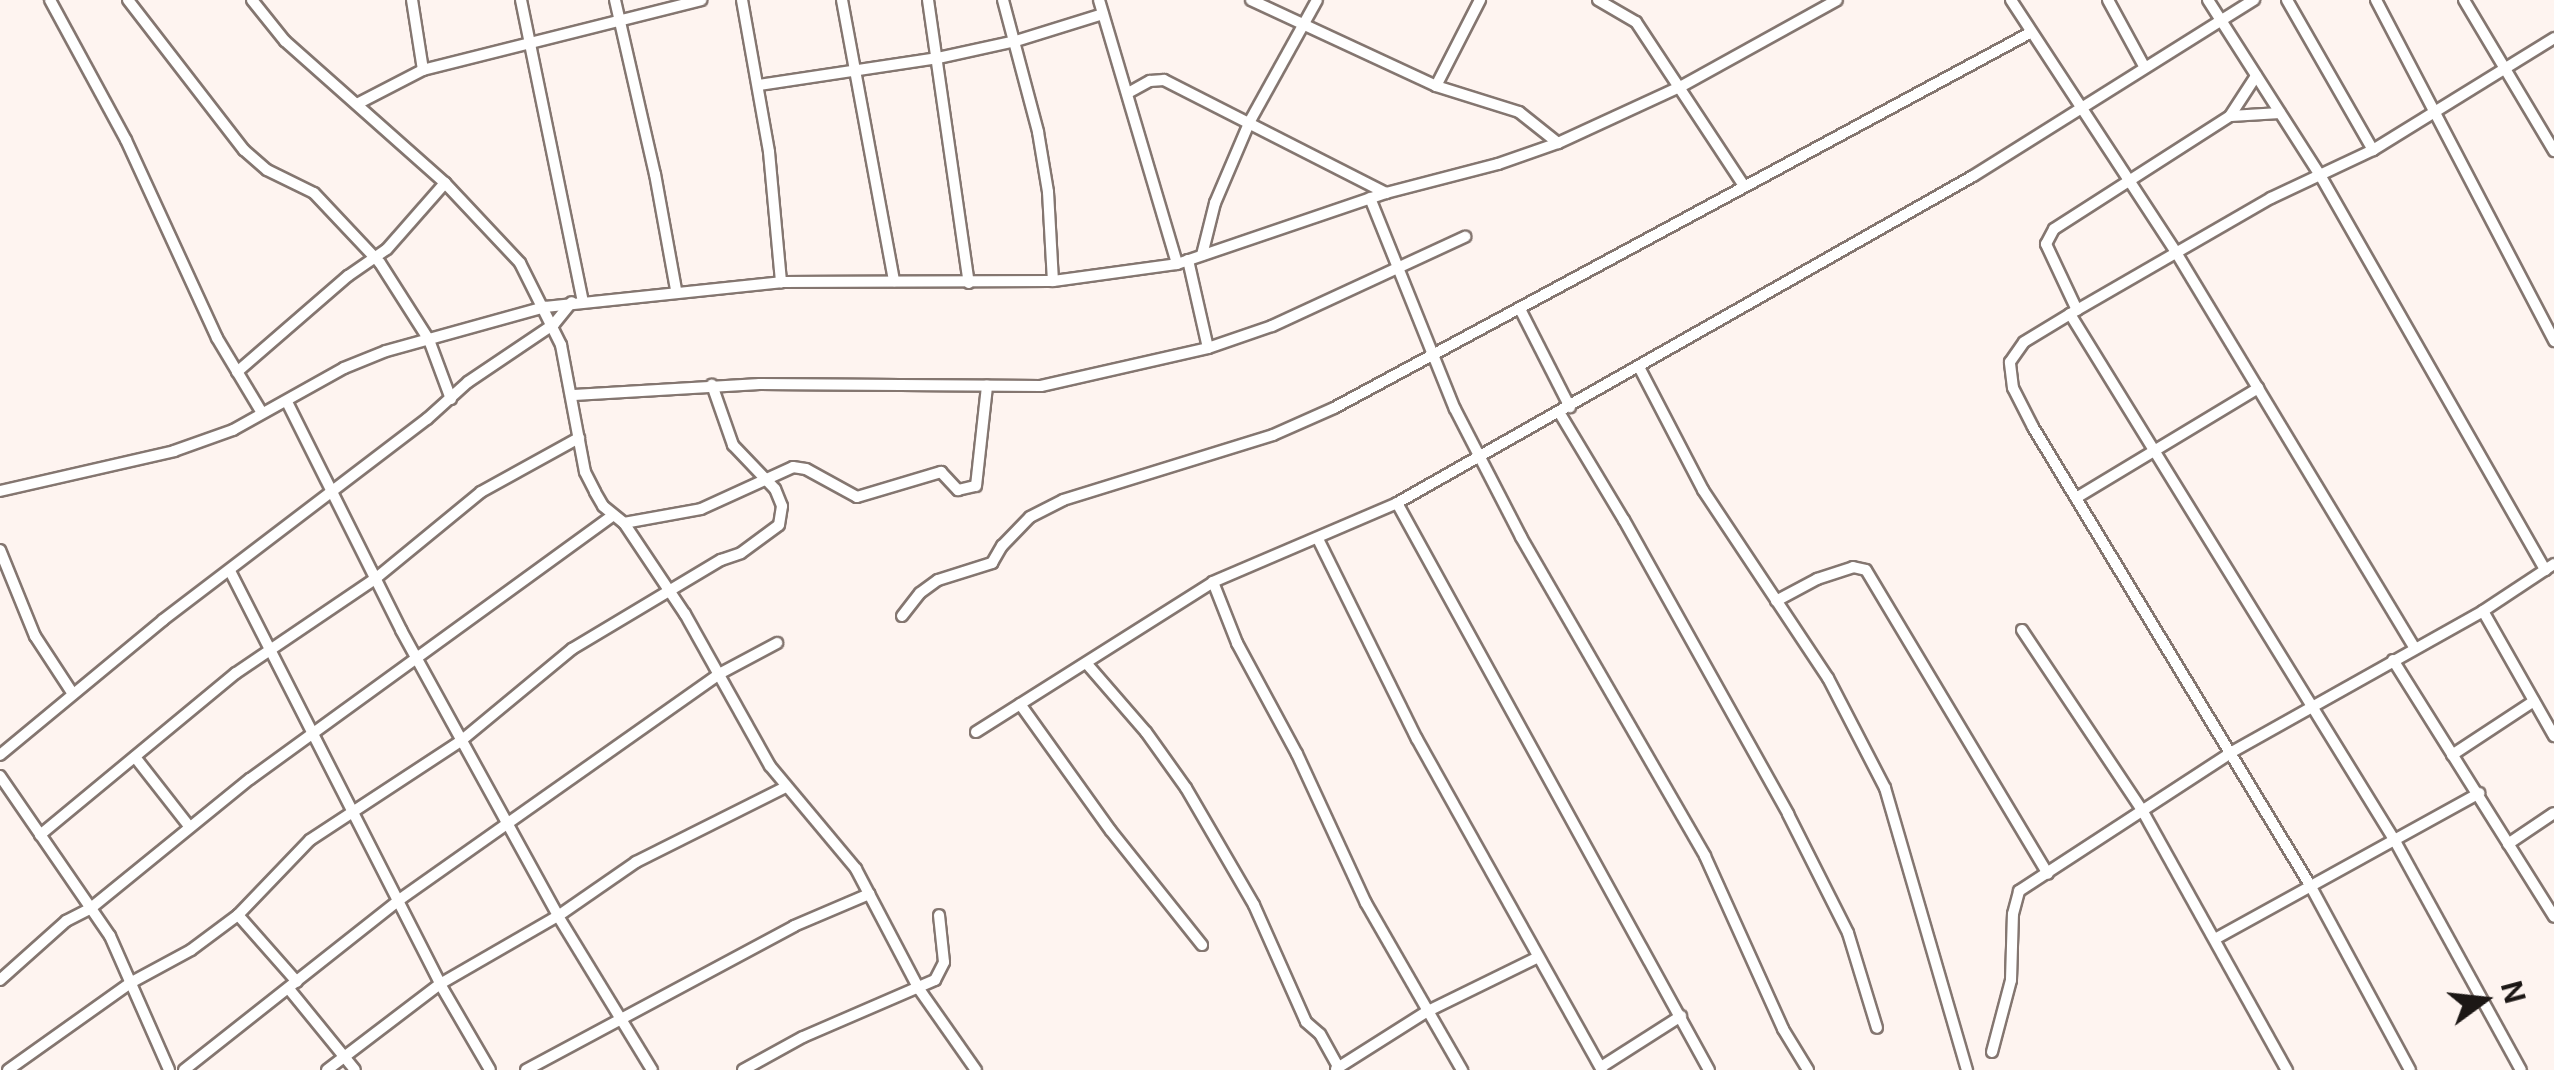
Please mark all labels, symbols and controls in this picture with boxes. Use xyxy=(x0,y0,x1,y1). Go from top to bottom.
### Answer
north arrow xyxy=(2434,950,2534,1050)
text: N xyxy=(2494,978,2532,1007)

